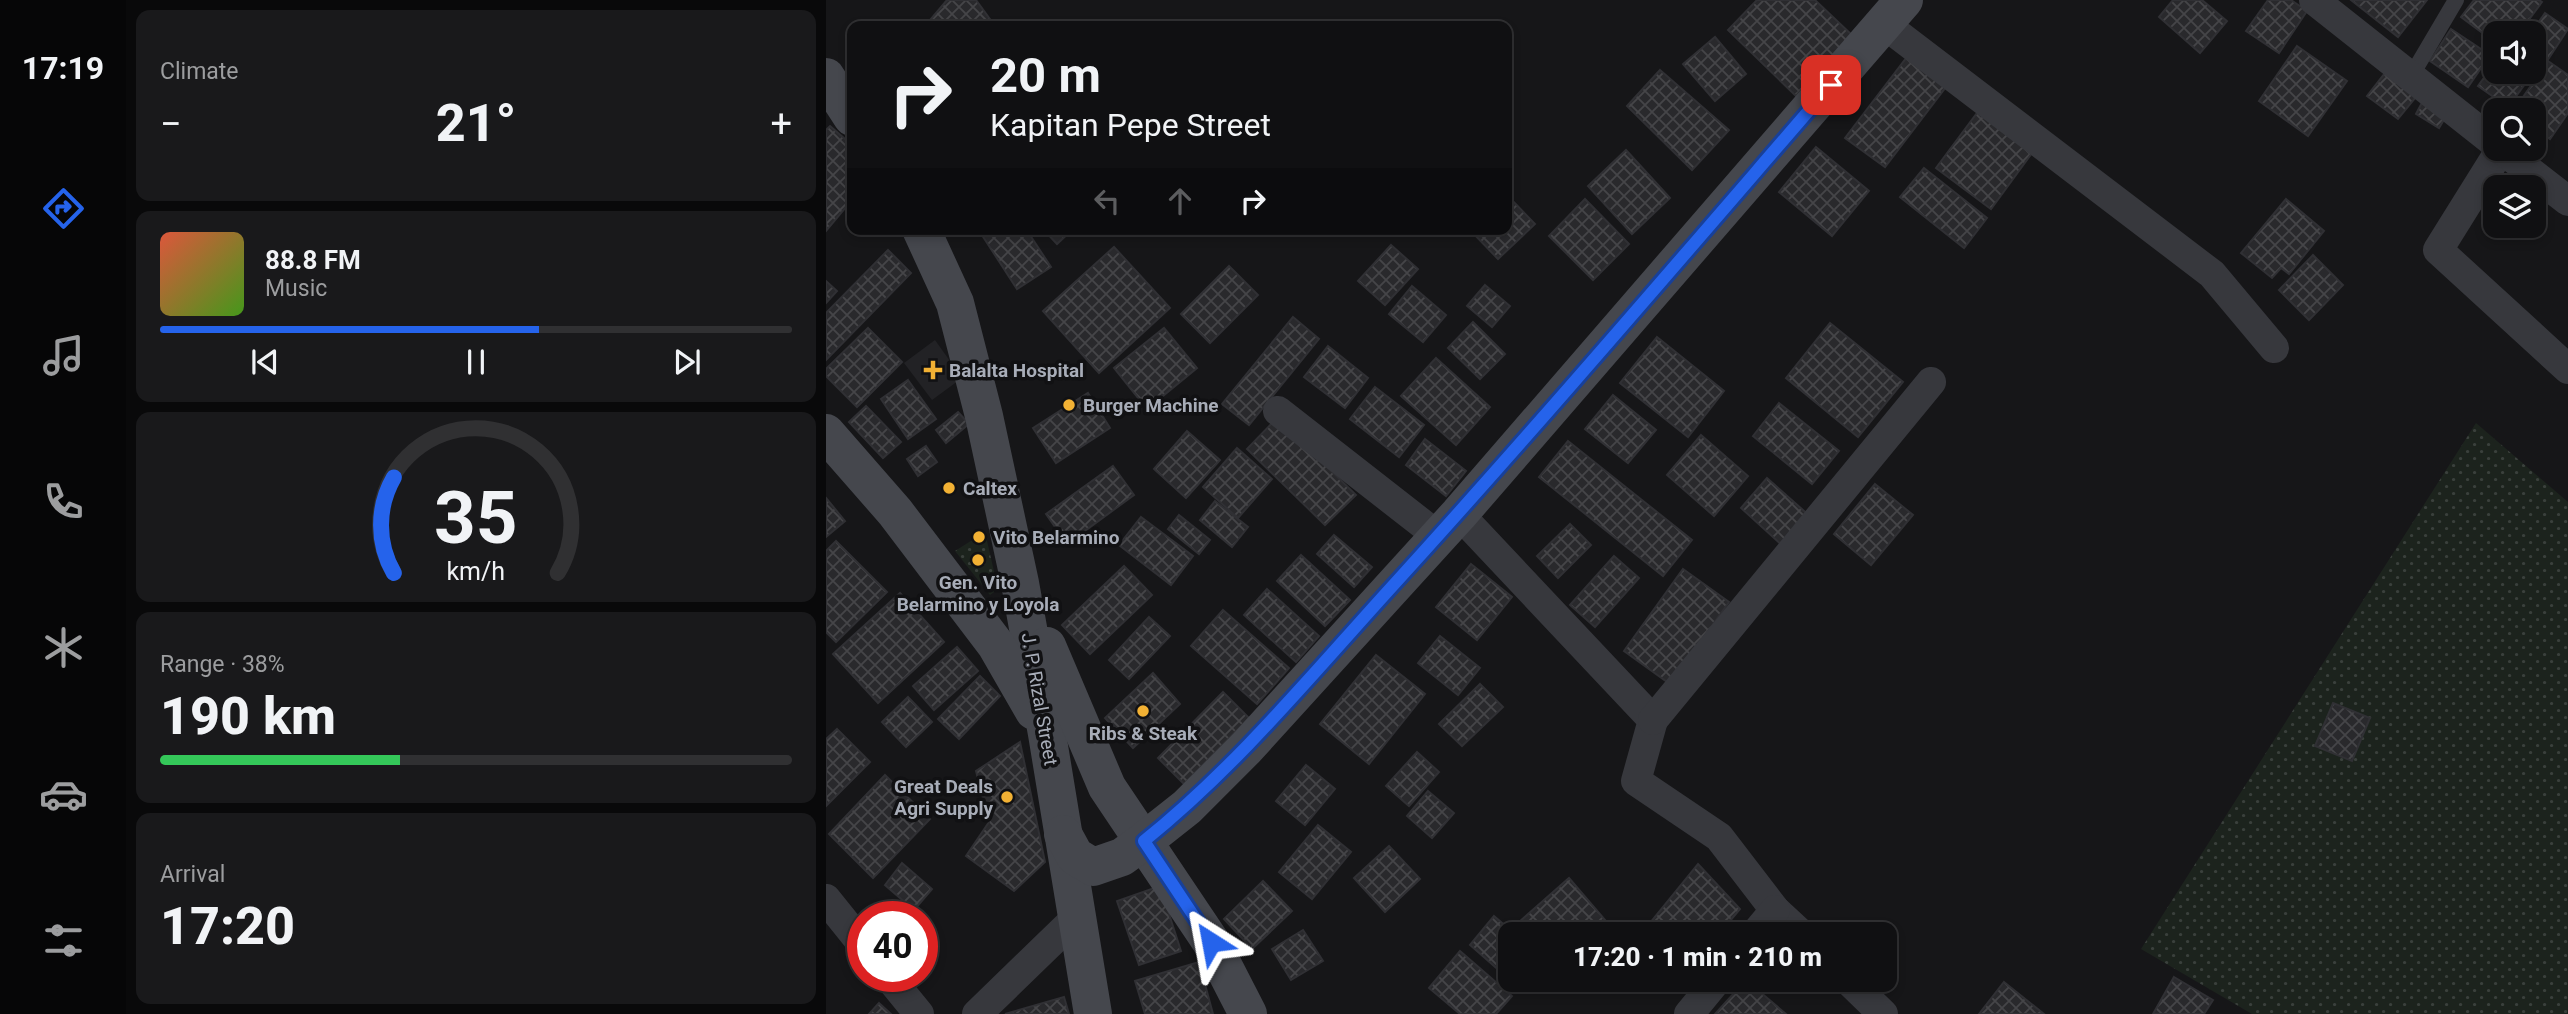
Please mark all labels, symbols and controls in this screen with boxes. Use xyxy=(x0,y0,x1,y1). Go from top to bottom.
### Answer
map controls xyxy=(2483,21,2546,238)
button: sound xyxy=(2483,21,2546,84)
text: 20 m xyxy=(990,47,1101,104)
text: 17:19 xyxy=(22,49,104,87)
icon: right xyxy=(875,49,966,140)
pin xyxy=(1801,55,1861,115)
text: Climate xyxy=(160,58,239,85)
icon: arrive xyxy=(1812,66,1850,104)
text: 21° xyxy=(436,93,516,154)
button: search xyxy=(2483,98,2546,161)
text: − xyxy=(160,102,182,146)
text: + xyxy=(770,102,792,146)
text: Kapitan Pepe Street xyxy=(990,106,1271,144)
button: layers xyxy=(2483,175,2546,238)
icon: left xyxy=(1088,182,1126,220)
icon: ahead xyxy=(1161,182,1199,220)
icon: right xyxy=(1234,182,1272,220)
icon: directions xyxy=(39,184,88,233)
text: 88.8 FM xyxy=(265,245,361,275)
text: Music xyxy=(265,275,327,302)
icon: music xyxy=(39,331,88,380)
icon: previous xyxy=(246,343,284,381)
icon: pause xyxy=(457,343,495,381)
icon: next xyxy=(668,343,706,381)
place label: Balalta Hospital xyxy=(949,359,1084,382)
marker: Balalta Hospital xyxy=(923,360,943,380)
place label: Burger Machine xyxy=(1083,394,1219,417)
marker: Burger Machine xyxy=(1061,397,1077,413)
text: 35 xyxy=(434,475,518,561)
icon: phone xyxy=(39,477,88,526)
place label: Caltex xyxy=(963,477,1017,500)
marker: Caltex xyxy=(941,480,957,496)
place label: Vito Belarmino xyxy=(993,526,1120,549)
marker: Vito Belarmino xyxy=(971,529,987,545)
marker: Gen. Vito Belarmino y Loyola xyxy=(970,552,986,568)
text: km/h xyxy=(447,557,505,586)
place label: Gen. Vito Belarmino y Loyola xyxy=(897,571,1059,616)
icon: climate xyxy=(39,623,88,672)
street label: J. P. Rizal Street xyxy=(1017,631,1063,767)
text: Range · 38% xyxy=(160,651,285,678)
text: 190 km xyxy=(160,686,336,747)
marker: Ribs & Steak xyxy=(1135,703,1151,719)
place label: Ribs & Steak xyxy=(1089,722,1198,745)
icon: car xyxy=(39,770,88,819)
place label: Great Deals Agri Supply xyxy=(894,775,993,820)
marker: Great Deals Agri Supply xyxy=(999,789,1015,805)
text: Arrival xyxy=(160,861,225,888)
text: 17:20 xyxy=(160,896,295,957)
speed limit sign: 40 xyxy=(847,901,938,992)
position arrow xyxy=(1174,905,1248,979)
icon: filters xyxy=(39,916,88,965)
text: 17:20 · 1 min · 210 m xyxy=(1573,942,1822,972)

